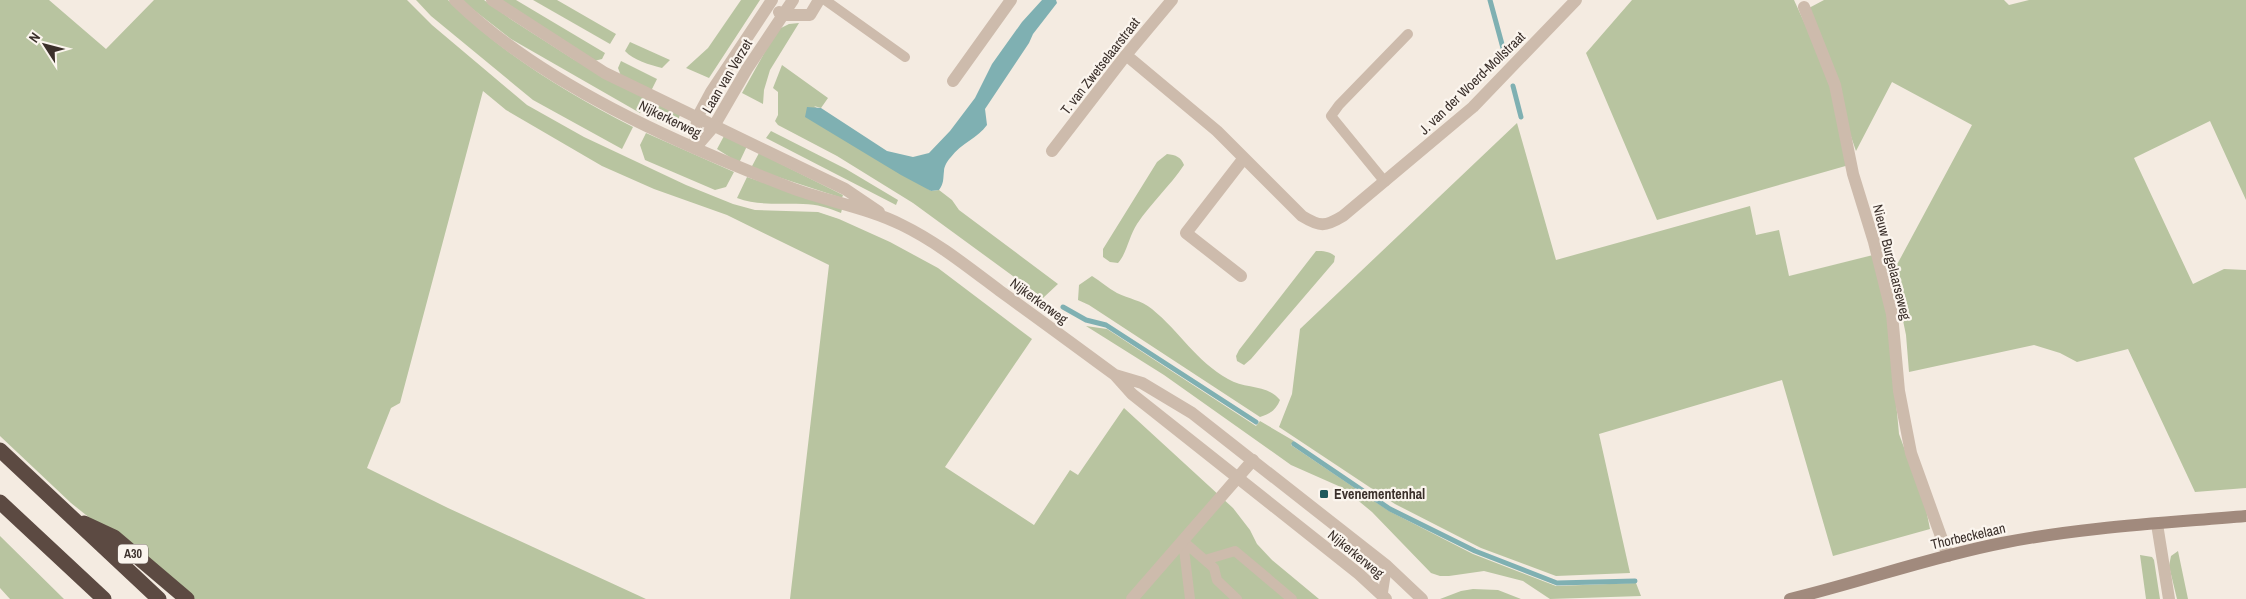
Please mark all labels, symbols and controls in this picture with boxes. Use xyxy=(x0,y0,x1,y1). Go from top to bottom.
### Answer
street label: T. van Zwetselaarstraat xyxy=(1056,14,1144,118)
north arrow xyxy=(20,20,70,70)
street label: J. van der Woerd-Mollstraat xyxy=(1415,28,1529,138)
text: N xyxy=(25,29,44,46)
street label: Laan van Verzet xyxy=(698,36,756,116)
street label: Nijkerkerweg xyxy=(636,96,705,142)
street label: Nieuw Burgelaarseweg xyxy=(1869,202,1915,322)
street label: Nijkerkerweg xyxy=(1007,274,1072,328)
place label: Evenementenhal xyxy=(1334,485,1425,503)
marker: Evenementenhal xyxy=(1318,488,1330,500)
street label: Thorbeckelaan xyxy=(1929,519,2007,553)
street label: Nijkerkerweg xyxy=(1324,526,1388,582)
road number: A30 xyxy=(118,544,148,564)

